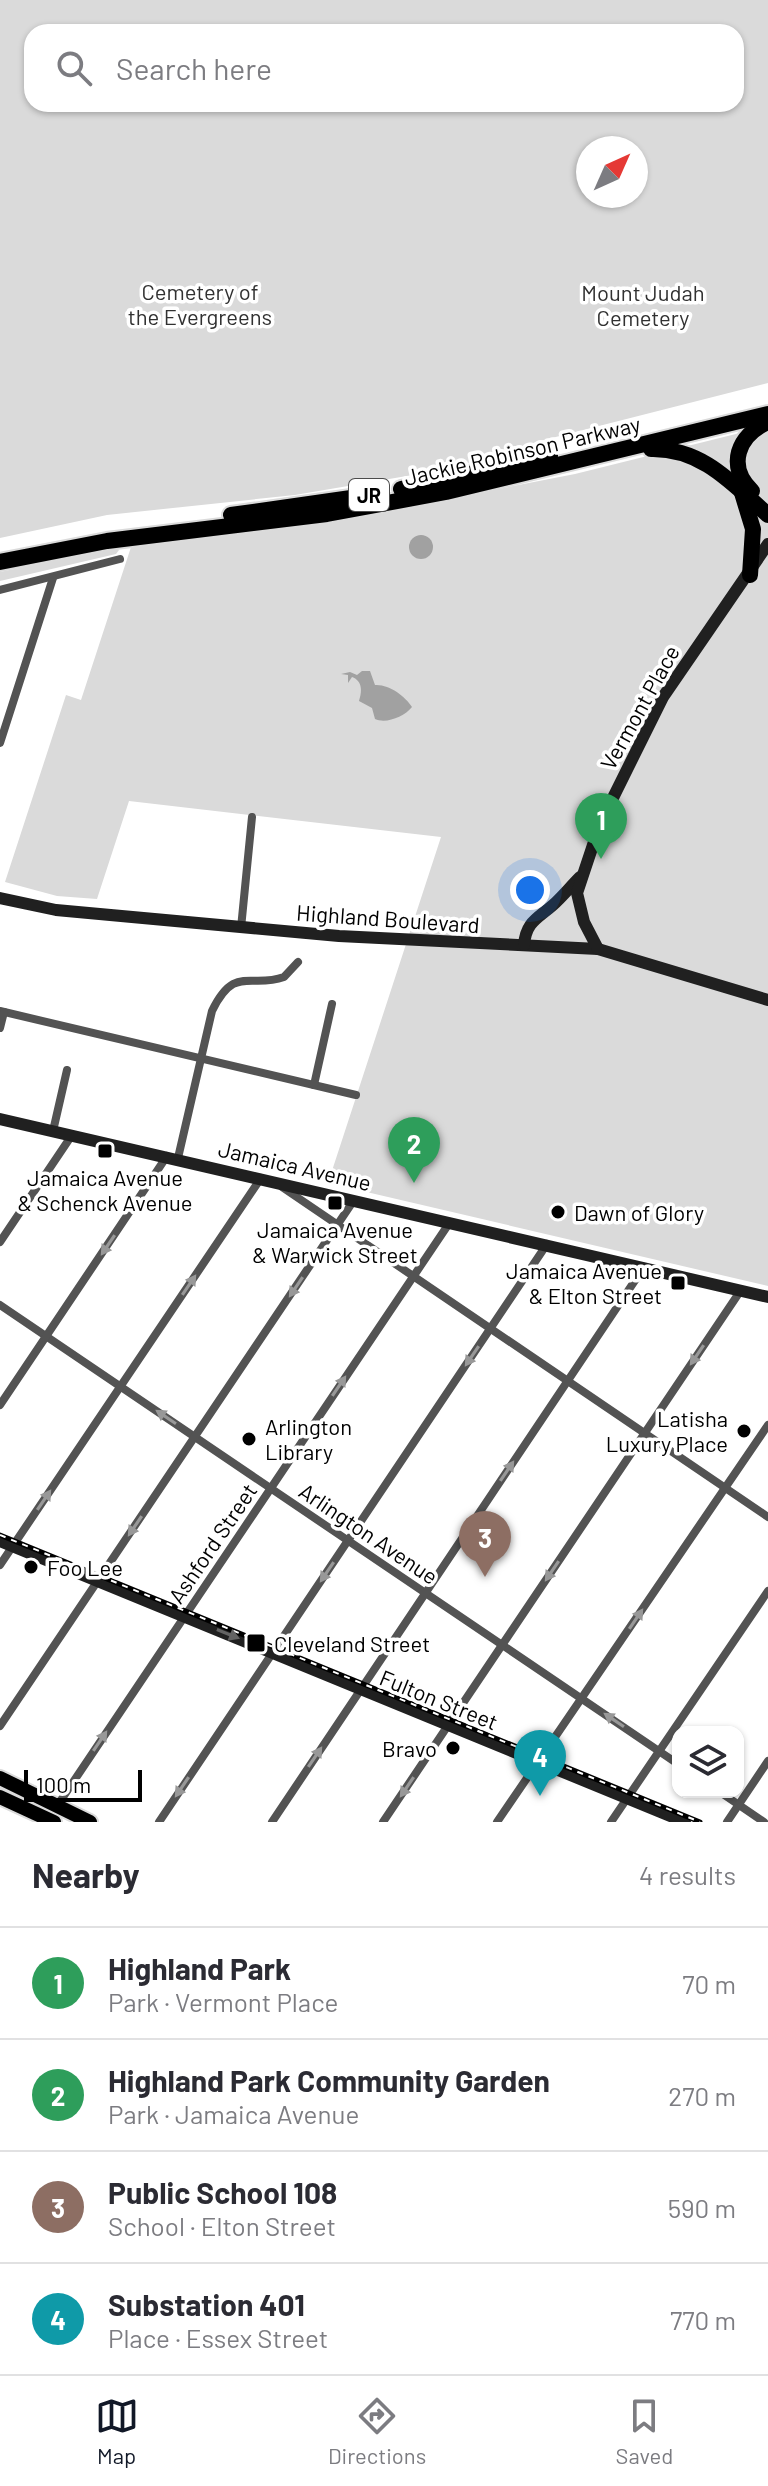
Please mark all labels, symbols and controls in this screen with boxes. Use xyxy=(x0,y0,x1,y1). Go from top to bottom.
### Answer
search box xyxy=(24,24,744,112)
icon: search xyxy=(52,46,96,90)
text: Search here xyxy=(116,50,272,86)
north arrow xyxy=(576,136,648,208)
park label: Cemetery of the Evergreens xyxy=(128,278,272,329)
park label: Mount Judah Cemetery xyxy=(581,279,705,330)
street label: Jackie Robinson Parkway xyxy=(401,410,643,490)
road number: JR xyxy=(349,479,389,511)
street label: Vermont Place xyxy=(594,640,684,774)
pin: 1 xyxy=(575,793,627,859)
your location xyxy=(510,870,550,910)
street label: Highland Boulevard xyxy=(296,899,480,937)
pin: 2 xyxy=(388,1117,440,1183)
street label: Jamaica Avenue xyxy=(216,1135,374,1195)
marker: Jamaica Avenue & Schenck Avenue xyxy=(96,1142,114,1160)
place label: Jamaica Avenue & Schenck Avenue xyxy=(17,1164,193,1215)
marker: Jamaica Avenue & Warwick Street xyxy=(326,1194,344,1212)
place label: Dawn of Glory xyxy=(574,1199,704,1225)
marker: Dawn of Glory xyxy=(549,1203,567,1221)
place label: Jamaica Avenue & Warwick Street xyxy=(252,1216,418,1267)
one-way arrow xyxy=(101,1234,116,1255)
place label: Jamaica Avenue & Elton Street xyxy=(506,1257,662,1308)
one-way arrow xyxy=(181,1274,196,1295)
marker: Jamaica Avenue & Elton Street xyxy=(669,1274,687,1292)
one-way arrow xyxy=(289,1276,303,1298)
one-way arrow xyxy=(465,1345,480,1367)
one-way arrow xyxy=(690,1345,705,1366)
one-way arrow xyxy=(332,1376,347,1397)
place label: Latisha Luxury Place xyxy=(606,1405,728,1456)
one-way arrow xyxy=(155,1411,177,1425)
place label: Arlington Library xyxy=(265,1413,352,1464)
marker: Latisha Luxury Place xyxy=(735,1422,753,1440)
marker: Arlington Library xyxy=(240,1430,258,1448)
one-way arrow xyxy=(499,1461,514,1482)
street label: Arlington Avenue xyxy=(295,1477,443,1589)
street label: Ashford Street xyxy=(162,1478,262,1608)
one-way arrow xyxy=(36,1490,51,1511)
pin: 3 xyxy=(459,1511,511,1577)
one-way arrow xyxy=(128,1515,143,1537)
place label: Foo Lee xyxy=(47,1554,123,1580)
marker: Foo Lee xyxy=(22,1558,40,1576)
one-way arrow xyxy=(545,1560,560,1582)
one-way arrow xyxy=(320,1561,335,1582)
one-way arrow xyxy=(628,1608,643,1629)
one-way arrow xyxy=(216,1628,240,1641)
place label: Cleveland Street xyxy=(274,1630,430,1656)
marker: Cleveland Street xyxy=(245,1632,267,1654)
street label: Fulton Street xyxy=(376,1664,502,1734)
one-way arrow xyxy=(603,1713,624,1728)
map controls xyxy=(672,1726,744,1798)
button: layers xyxy=(672,1726,744,1798)
pin: 4 xyxy=(514,1730,566,1796)
one-way arrow xyxy=(92,1731,107,1752)
place label: Bravo xyxy=(382,1735,437,1761)
marker: Bravo xyxy=(444,1739,462,1757)
one-way arrow xyxy=(307,1746,322,1768)
scale bar xyxy=(24,1766,142,1802)
text: 100 m xyxy=(36,1771,91,1797)
one-way arrow xyxy=(400,1776,415,1797)
one-way arrow xyxy=(175,1777,190,1798)
text: Nearby xyxy=(32,1854,140,1895)
text: 4 results xyxy=(639,1859,736,1890)
text: Highland Park xyxy=(108,1950,291,1986)
text: 1 xyxy=(53,1968,63,1999)
text: 70 m xyxy=(682,1968,736,1999)
text: Park · Vermont Place xyxy=(108,1986,338,2017)
text: Highland Park Community Garden xyxy=(108,2062,550,2098)
text: 2 xyxy=(51,2080,65,2111)
text: 270 m xyxy=(668,2080,736,2111)
text: Park · Jamaica Avenue xyxy=(108,2098,359,2129)
text: Public School 108 xyxy=(108,2174,337,2210)
text: 3 xyxy=(51,2192,65,2223)
text: 590 m xyxy=(668,2192,736,2223)
text: School · Elton Street xyxy=(108,2210,336,2241)
text: Substation 401 xyxy=(108,2286,305,2322)
text: 4 xyxy=(50,2304,66,2335)
text: 770 m xyxy=(670,2304,736,2335)
text: Place · Essex Street xyxy=(108,2322,328,2353)
tab: Map xyxy=(95,2394,139,2468)
tab: Directions xyxy=(328,2394,426,2468)
tab: Saved xyxy=(616,2394,673,2468)

